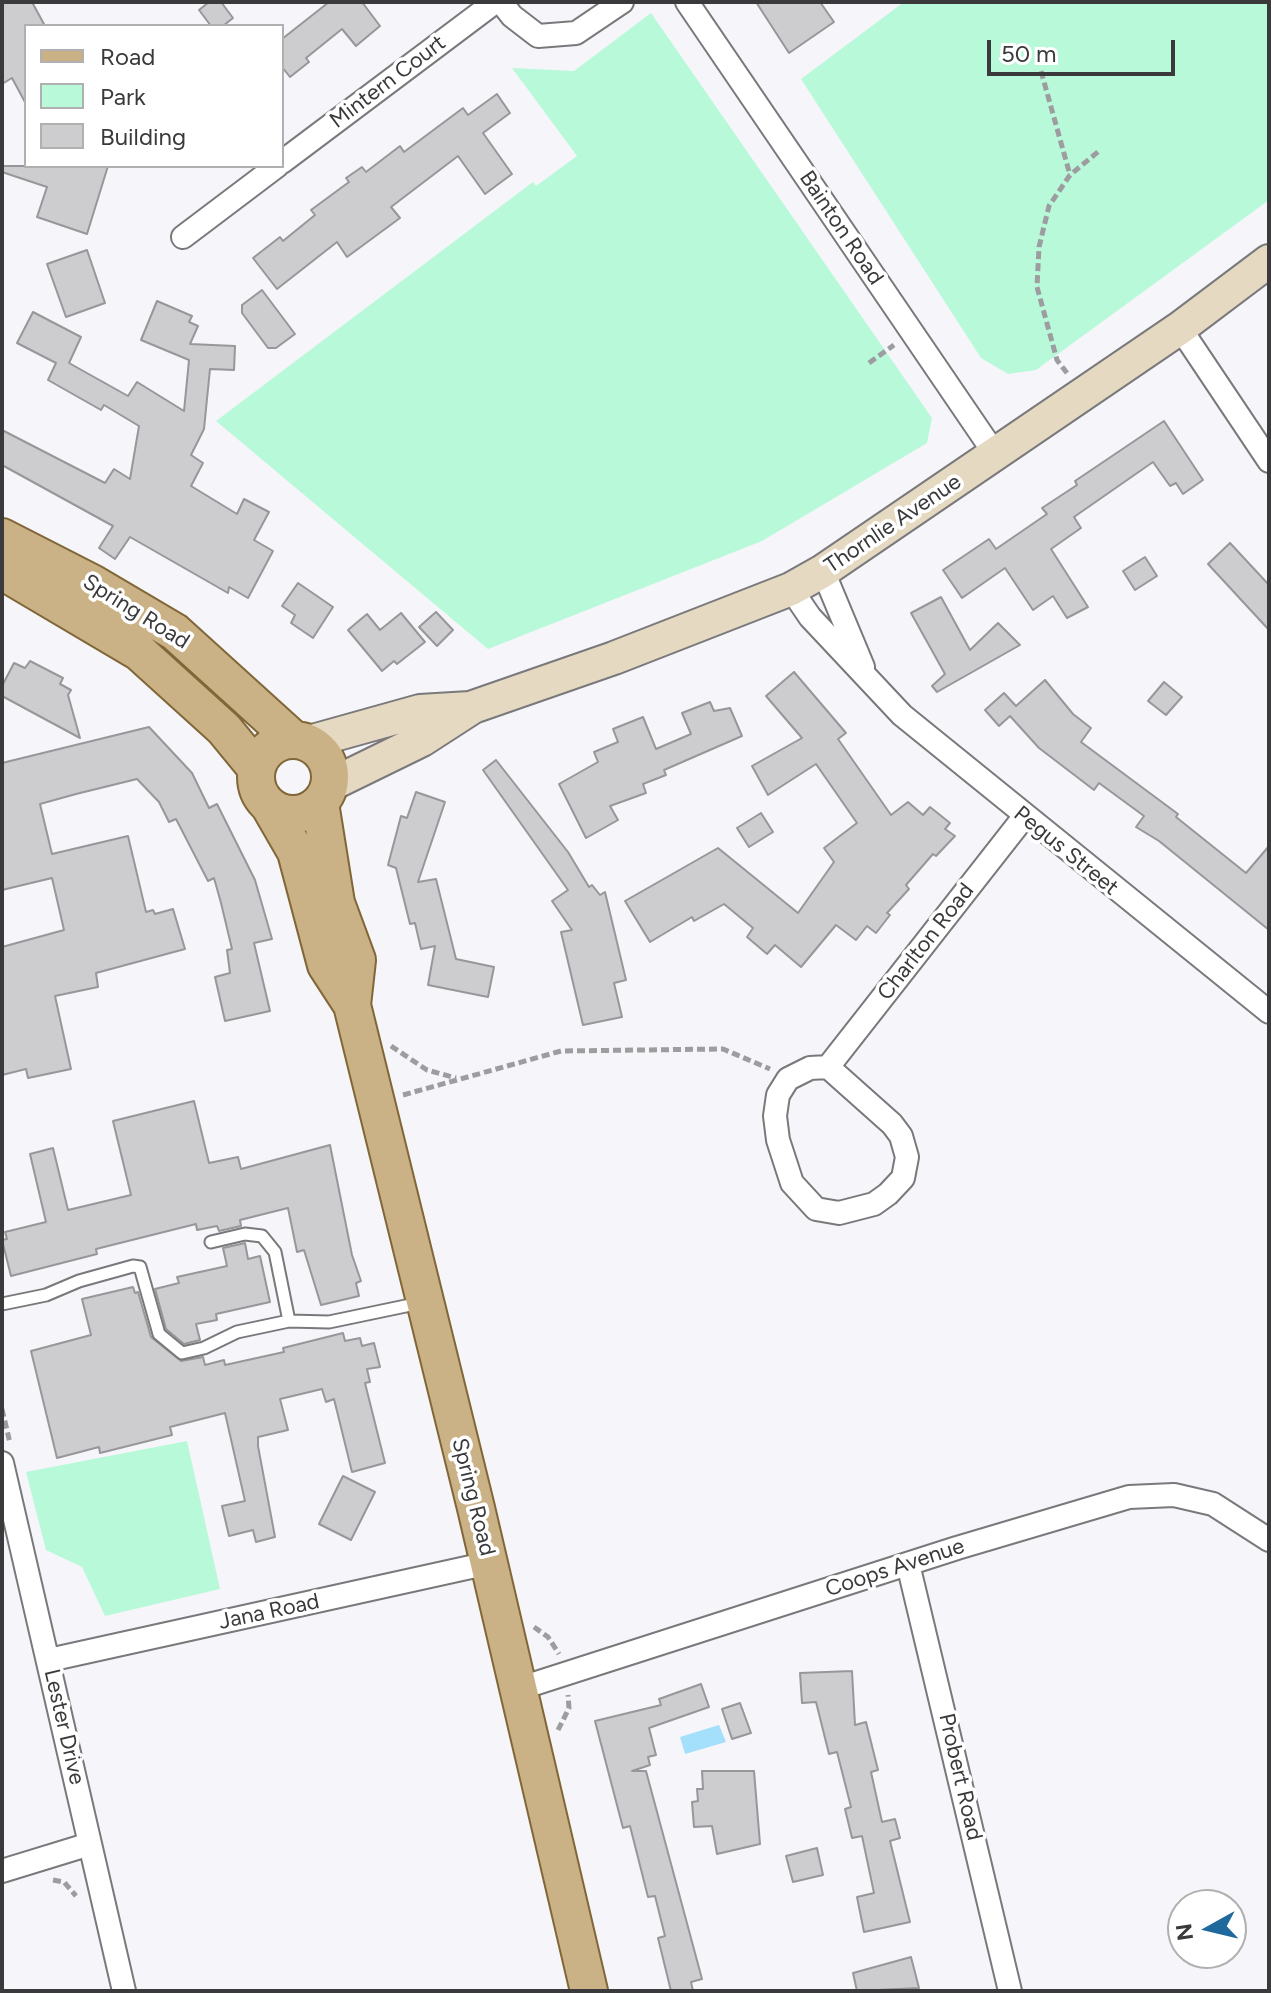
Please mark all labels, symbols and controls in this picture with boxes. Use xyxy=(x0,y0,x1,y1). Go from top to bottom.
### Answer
legend xyxy=(24,24,284,168)
scale bar xyxy=(991,24,1179,74)
street label: Mintern Court xyxy=(325,30,451,134)
text: 50 m xyxy=(1001,39,1057,68)
text: Road xyxy=(100,42,155,71)
text: Park xyxy=(100,82,146,111)
text: Building xyxy=(100,122,186,151)
street label: Bainton Road xyxy=(793,166,889,290)
street label: Thornlie Avenue xyxy=(820,469,966,579)
street label: Spring Road xyxy=(78,569,194,655)
street label: Pegus Street xyxy=(1008,801,1124,901)
street label: Charlton Road xyxy=(872,878,980,1006)
street label: Spring Road xyxy=(446,1435,500,1559)
street label: Coops Avenue xyxy=(822,1533,968,1603)
street label: Jana Road xyxy=(216,1588,322,1636)
street label: Lester Drive xyxy=(38,1667,90,1787)
street label: Probert Road xyxy=(933,1711,987,1843)
north arrow xyxy=(1167,1889,1247,1969)
text: N xyxy=(1170,1922,1199,1942)

